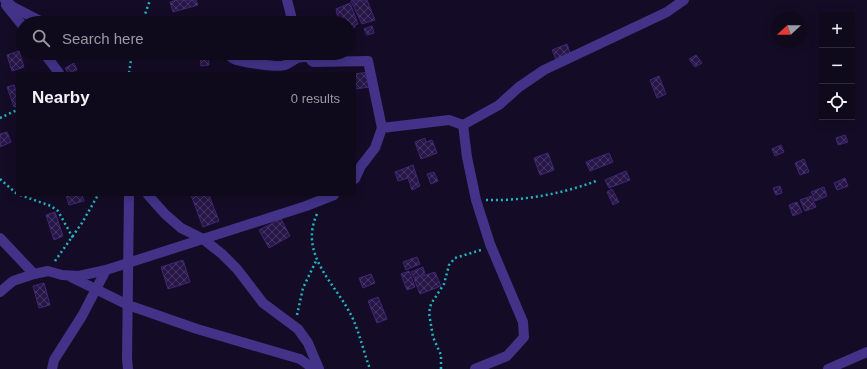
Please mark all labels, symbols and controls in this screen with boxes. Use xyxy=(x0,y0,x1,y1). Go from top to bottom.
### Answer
north arrow xyxy=(771,12,807,48)
map controls xyxy=(819,12,855,120)
button: + xyxy=(819,12,855,48)
search box xyxy=(16,16,356,60)
icon: search xyxy=(30,27,52,49)
text: Search here xyxy=(62,30,144,47)
button: − xyxy=(819,48,855,84)
button: locate xyxy=(819,84,855,120)
text: Nearby xyxy=(32,88,90,107)
text: 0 results xyxy=(291,91,340,106)

